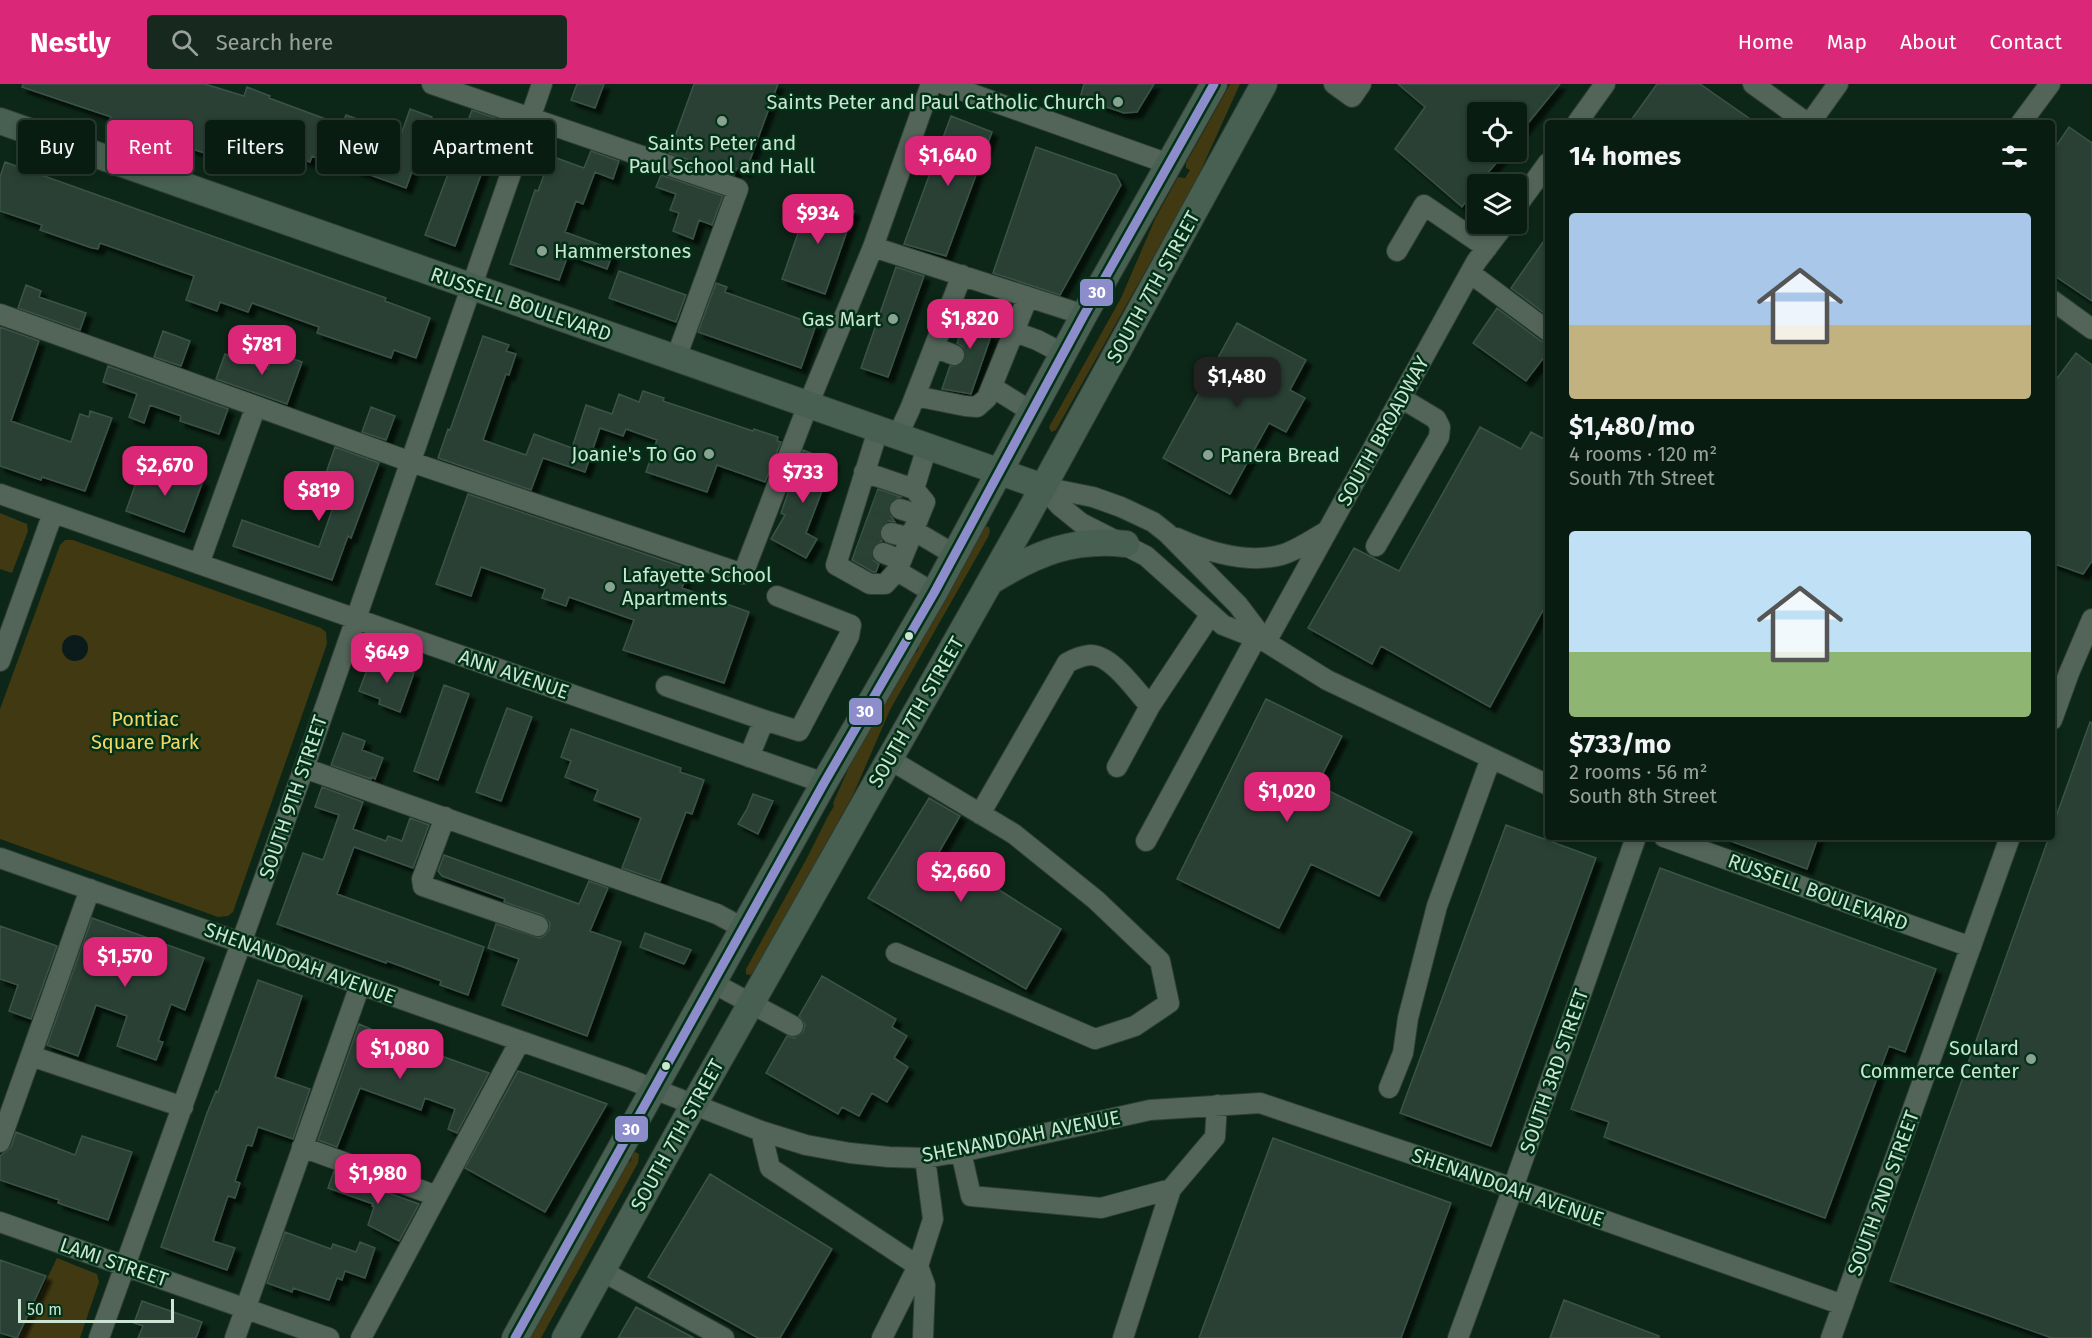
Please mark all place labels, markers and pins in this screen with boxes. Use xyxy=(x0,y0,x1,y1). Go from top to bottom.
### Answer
place label: Saints Peter and Paul Catholic Church xyxy=(767,90,1106,114)
marker: Saints Peter and Paul Catholic Church xyxy=(1111,95,1125,109)
marker: Saints Peter and Paul School and Hall xyxy=(715,114,729,128)
place label: Saints Peter and Paul School and Hall xyxy=(629,131,816,178)
pin: $1,640 xyxy=(899,136,997,187)
pin: $934 xyxy=(782,194,854,245)
place label: Hammerstones xyxy=(554,239,691,263)
marker: Hammerstones xyxy=(535,244,549,258)
pin: $1,820 xyxy=(921,299,1019,350)
place label: Gas Mart xyxy=(802,307,882,331)
marker: Gas Mart xyxy=(886,312,900,326)
pin: $781 xyxy=(226,325,298,376)
pin: $1,480 xyxy=(1188,357,1286,408)
place label: Joanie's To Go xyxy=(571,442,697,466)
place label: Panera Bread xyxy=(1220,443,1340,467)
pin: $2,670 xyxy=(116,446,214,497)
marker: Joanie's To Go xyxy=(702,447,716,461)
marker: Panera Bread xyxy=(1201,448,1215,462)
pin: $733 xyxy=(767,453,839,504)
pin: $819 xyxy=(283,471,355,522)
place label: Lafayette School Apartments xyxy=(622,563,772,610)
marker: Lafayette School Apartments xyxy=(603,580,617,594)
unlabelled marker xyxy=(903,630,915,642)
pin: $649 xyxy=(351,633,423,684)
pin: $1,020 xyxy=(1238,772,1336,823)
pin: $2,660 xyxy=(912,852,1010,903)
pin: $1,570 xyxy=(76,937,174,988)
pin: $1,080 xyxy=(351,1029,449,1080)
place label: Soulard Commerce Center xyxy=(1860,1036,2019,1083)
marker: Soulard Commerce Center xyxy=(2024,1052,2038,1066)
unlabelled marker xyxy=(660,1060,672,1072)
pin: $1,980 xyxy=(329,1154,427,1205)

